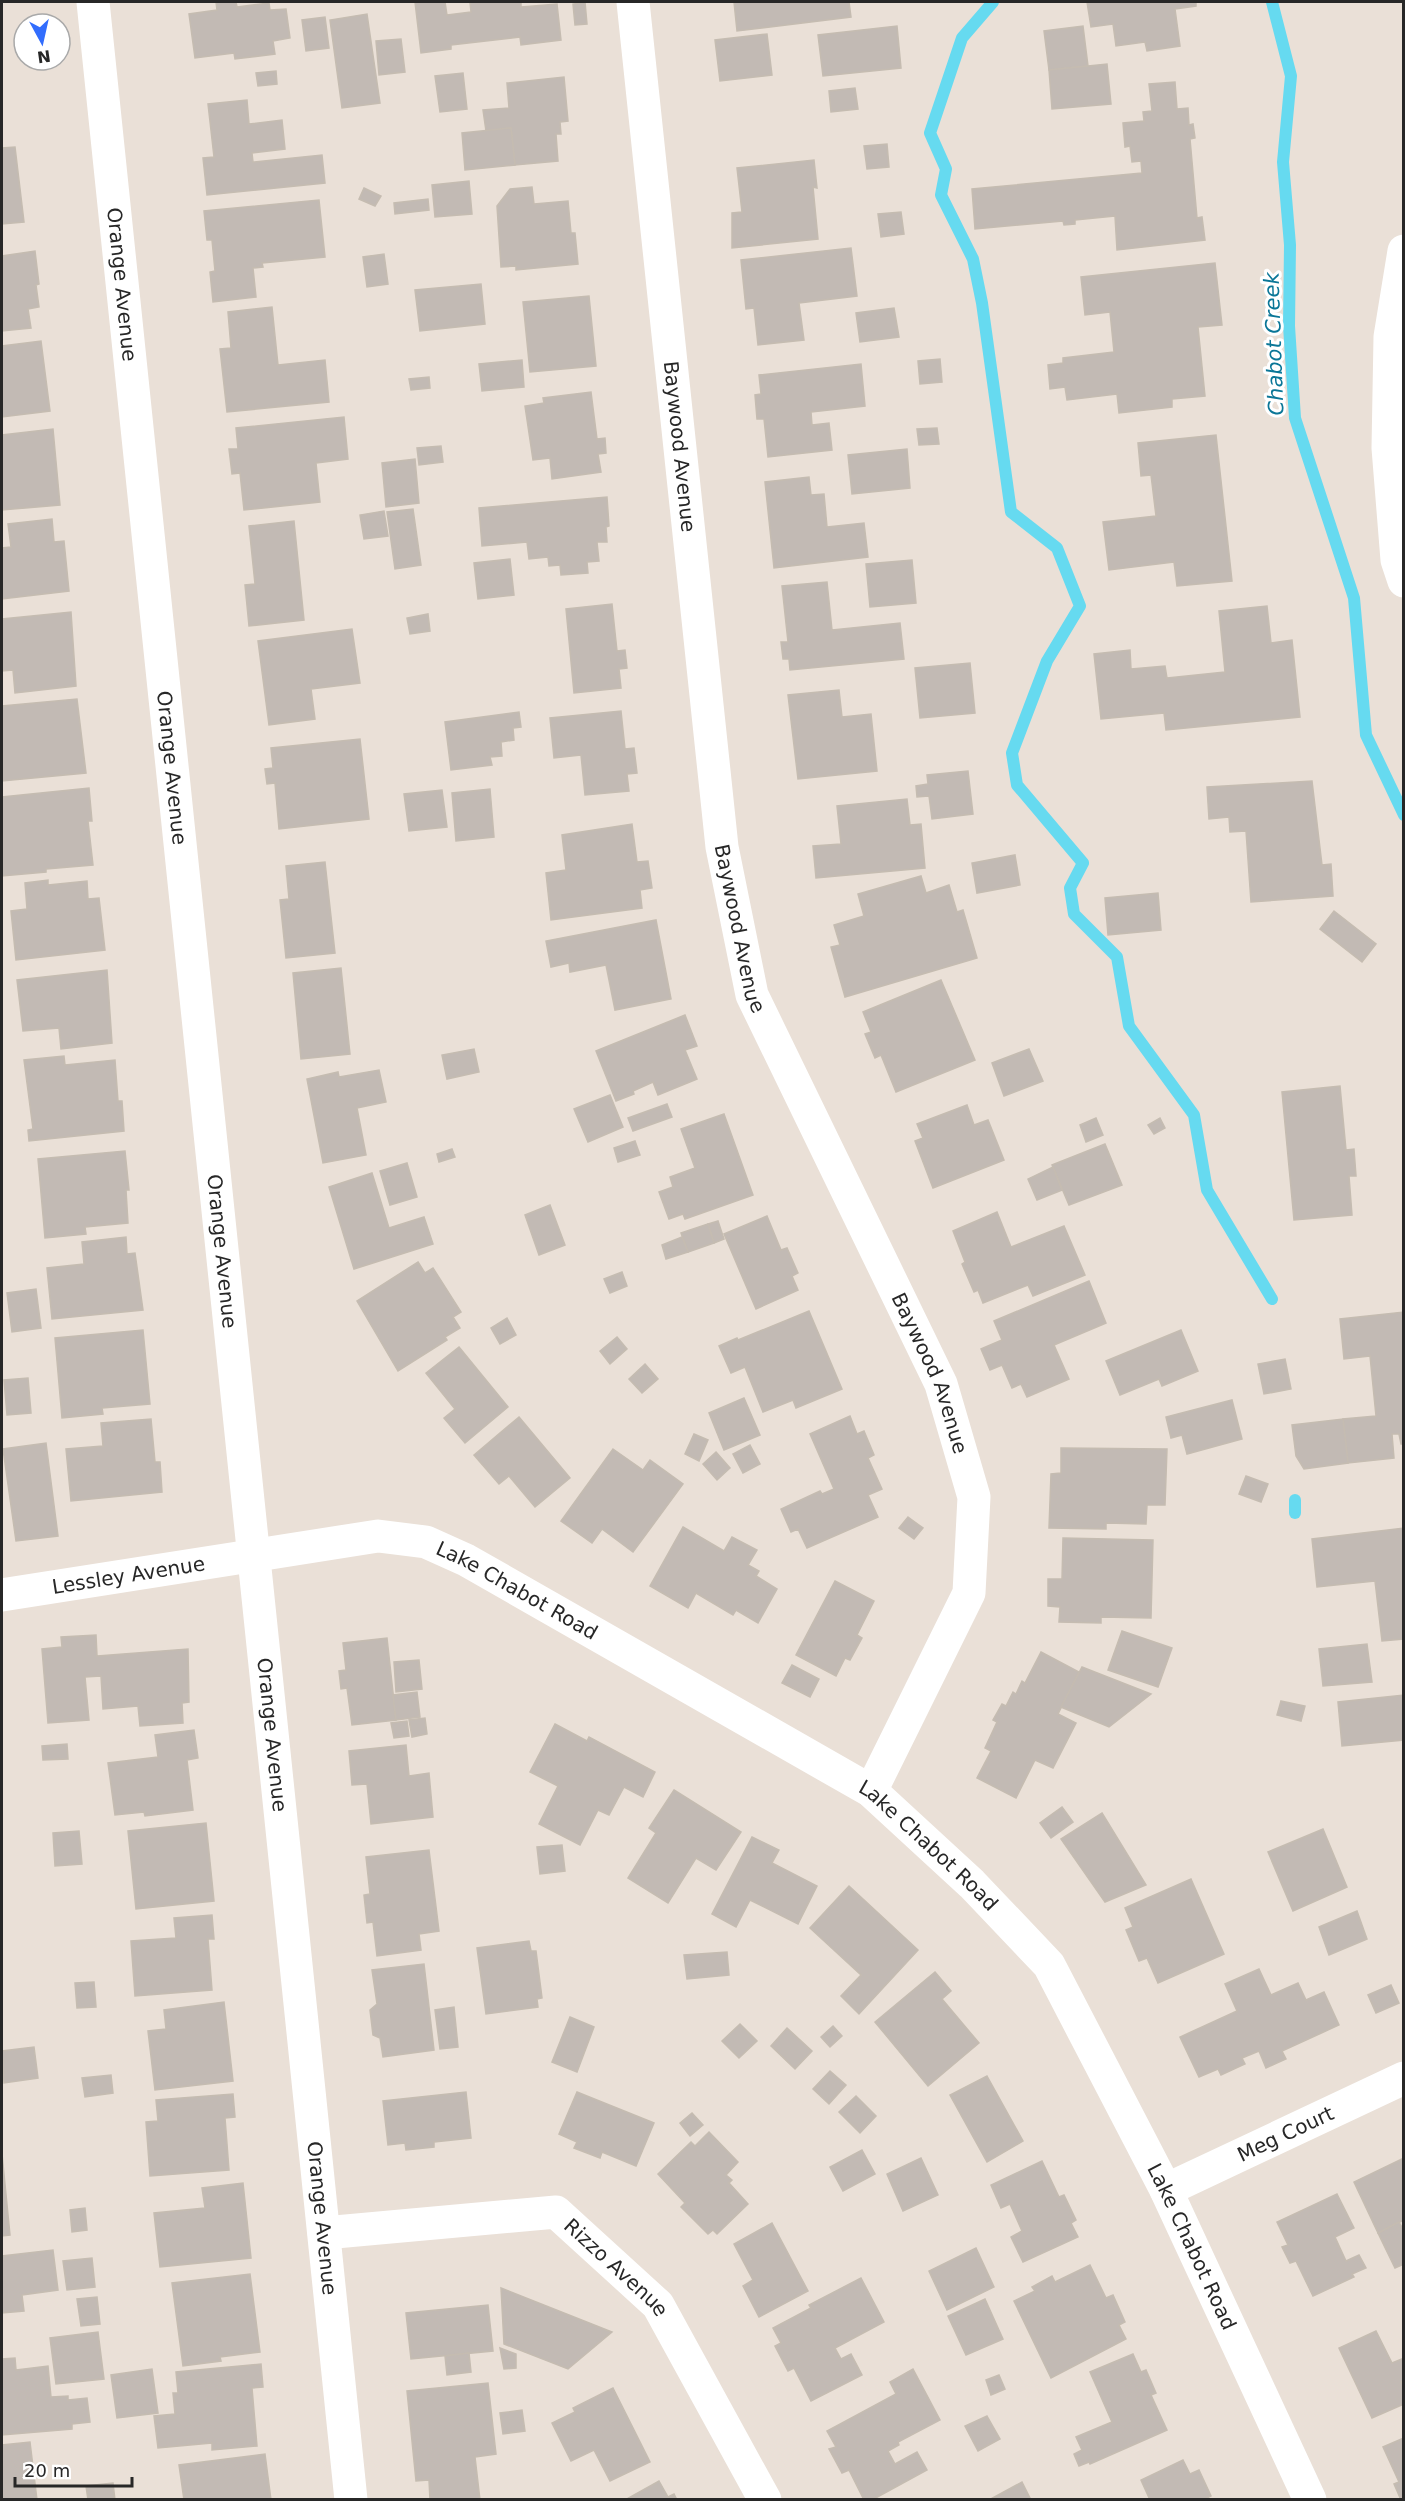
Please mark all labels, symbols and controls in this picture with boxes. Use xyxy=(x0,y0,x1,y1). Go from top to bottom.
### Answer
north arrow xyxy=(12,12,72,72)
text: N xyxy=(36,46,52,67)
street label: Orange Avenue xyxy=(102,206,142,363)
water label: Chabot Creek xyxy=(1259,271,1288,416)
street label: Baywood Avenue xyxy=(659,360,701,533)
street label: Orange Avenue xyxy=(152,690,192,846)
street label: Baywood Avenue xyxy=(710,842,771,1017)
street label: Orange Avenue xyxy=(202,1173,242,1330)
street label: Baywood Avenue xyxy=(886,1289,973,1456)
street label: Lake Chabot Road xyxy=(432,1536,602,1645)
street label: Lessley Avenue xyxy=(50,1551,207,1599)
street label: Orange Avenue xyxy=(252,1657,292,1813)
street label: Lake Chabot Road xyxy=(855,1775,1003,1916)
street label: Meg Court xyxy=(1233,2101,1338,2167)
street label: Orange Avenue xyxy=(302,2140,342,2296)
street label: Lake Chabot Road xyxy=(1142,2159,1241,2334)
street label: Rizzo Avenue xyxy=(559,2213,674,2320)
scale bar xyxy=(15,2450,132,2488)
text: 20 m xyxy=(24,2460,70,2481)

